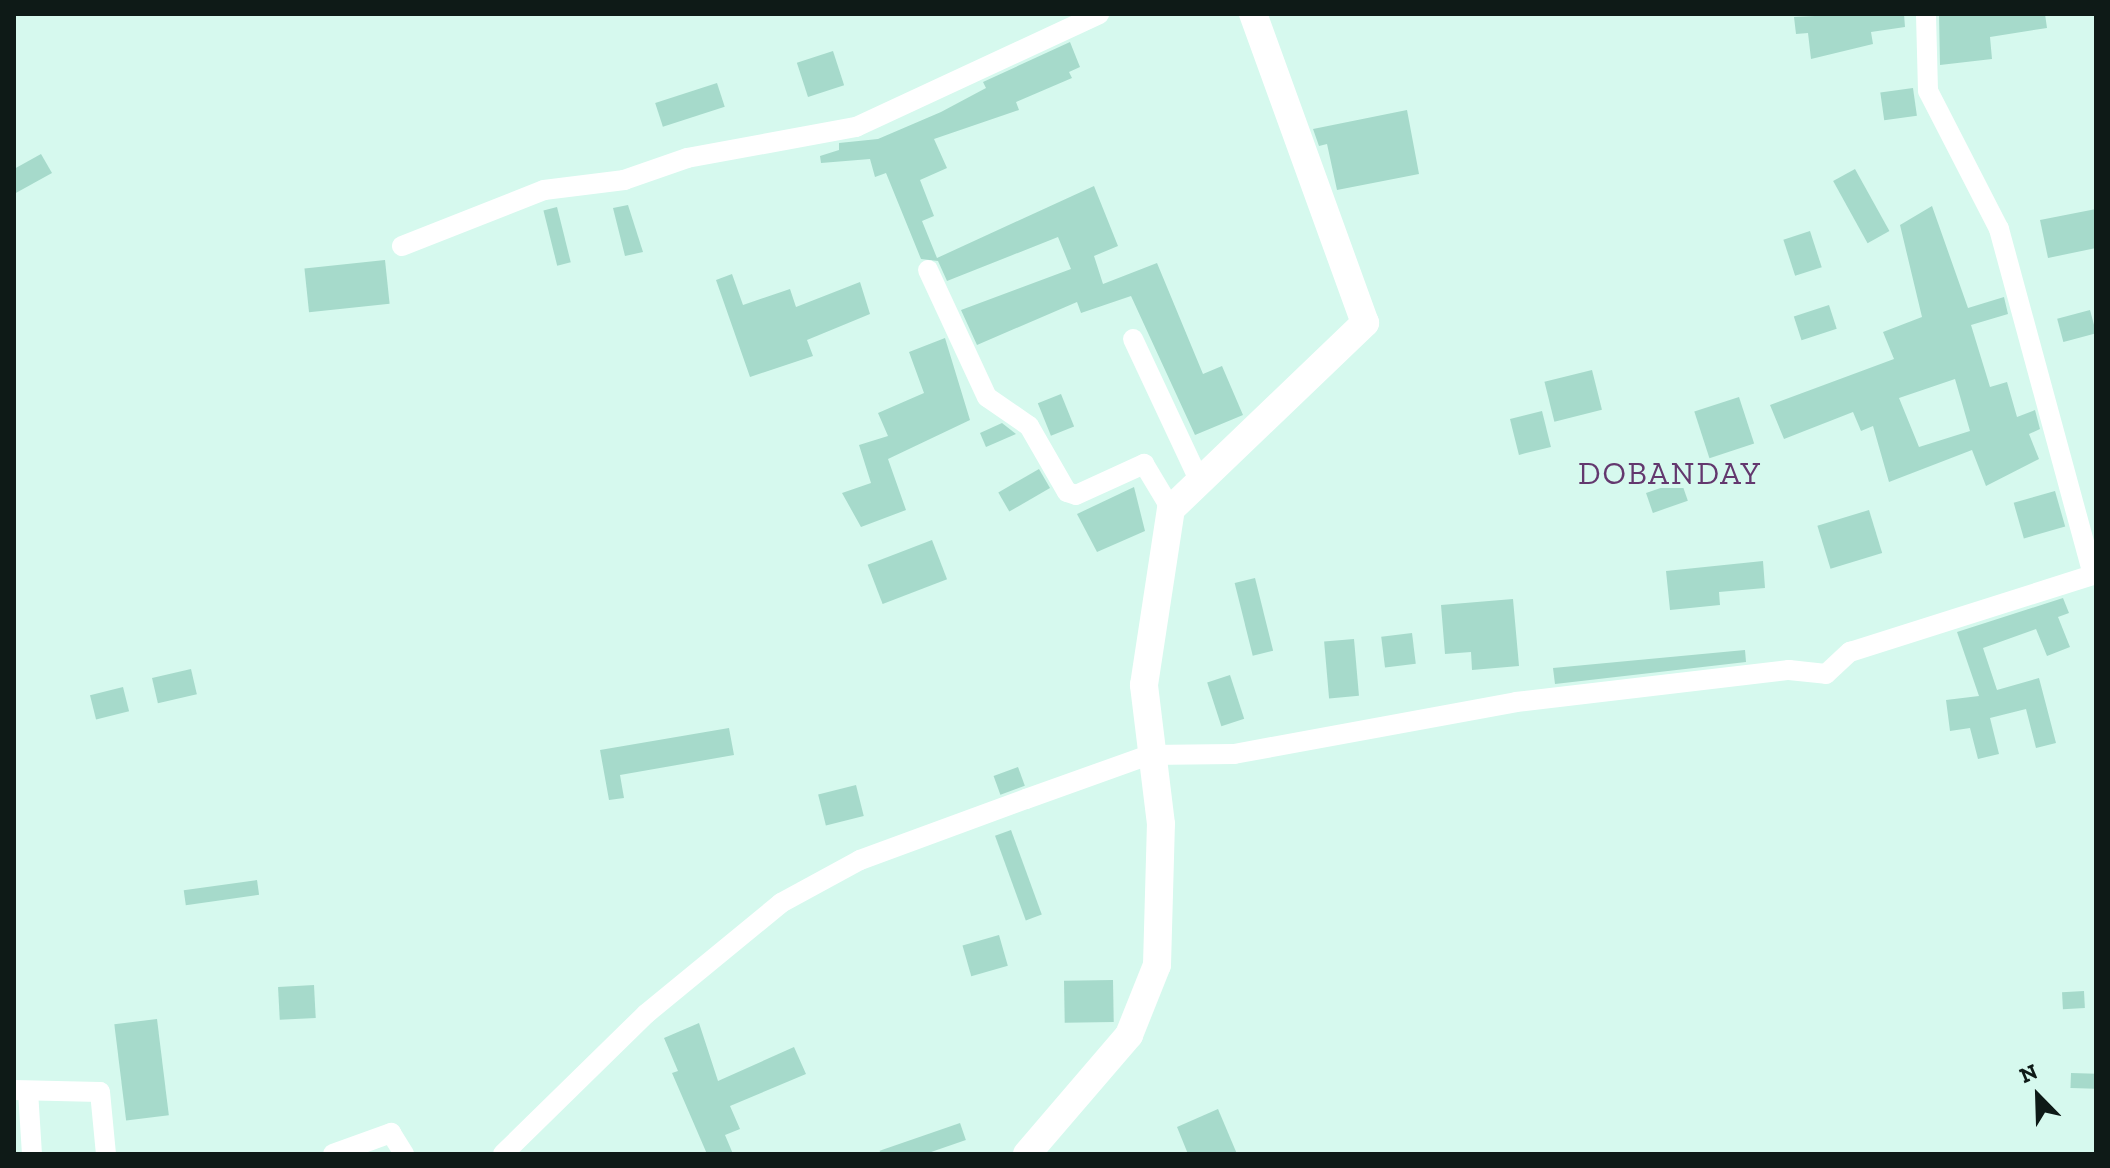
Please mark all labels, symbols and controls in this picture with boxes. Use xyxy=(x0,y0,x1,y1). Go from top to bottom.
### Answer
district label: DOBANDAY xyxy=(1578,454,1762,492)
north arrow xyxy=(1998,1056,2078,1136)
text: N xyxy=(2015,1058,2041,1089)

